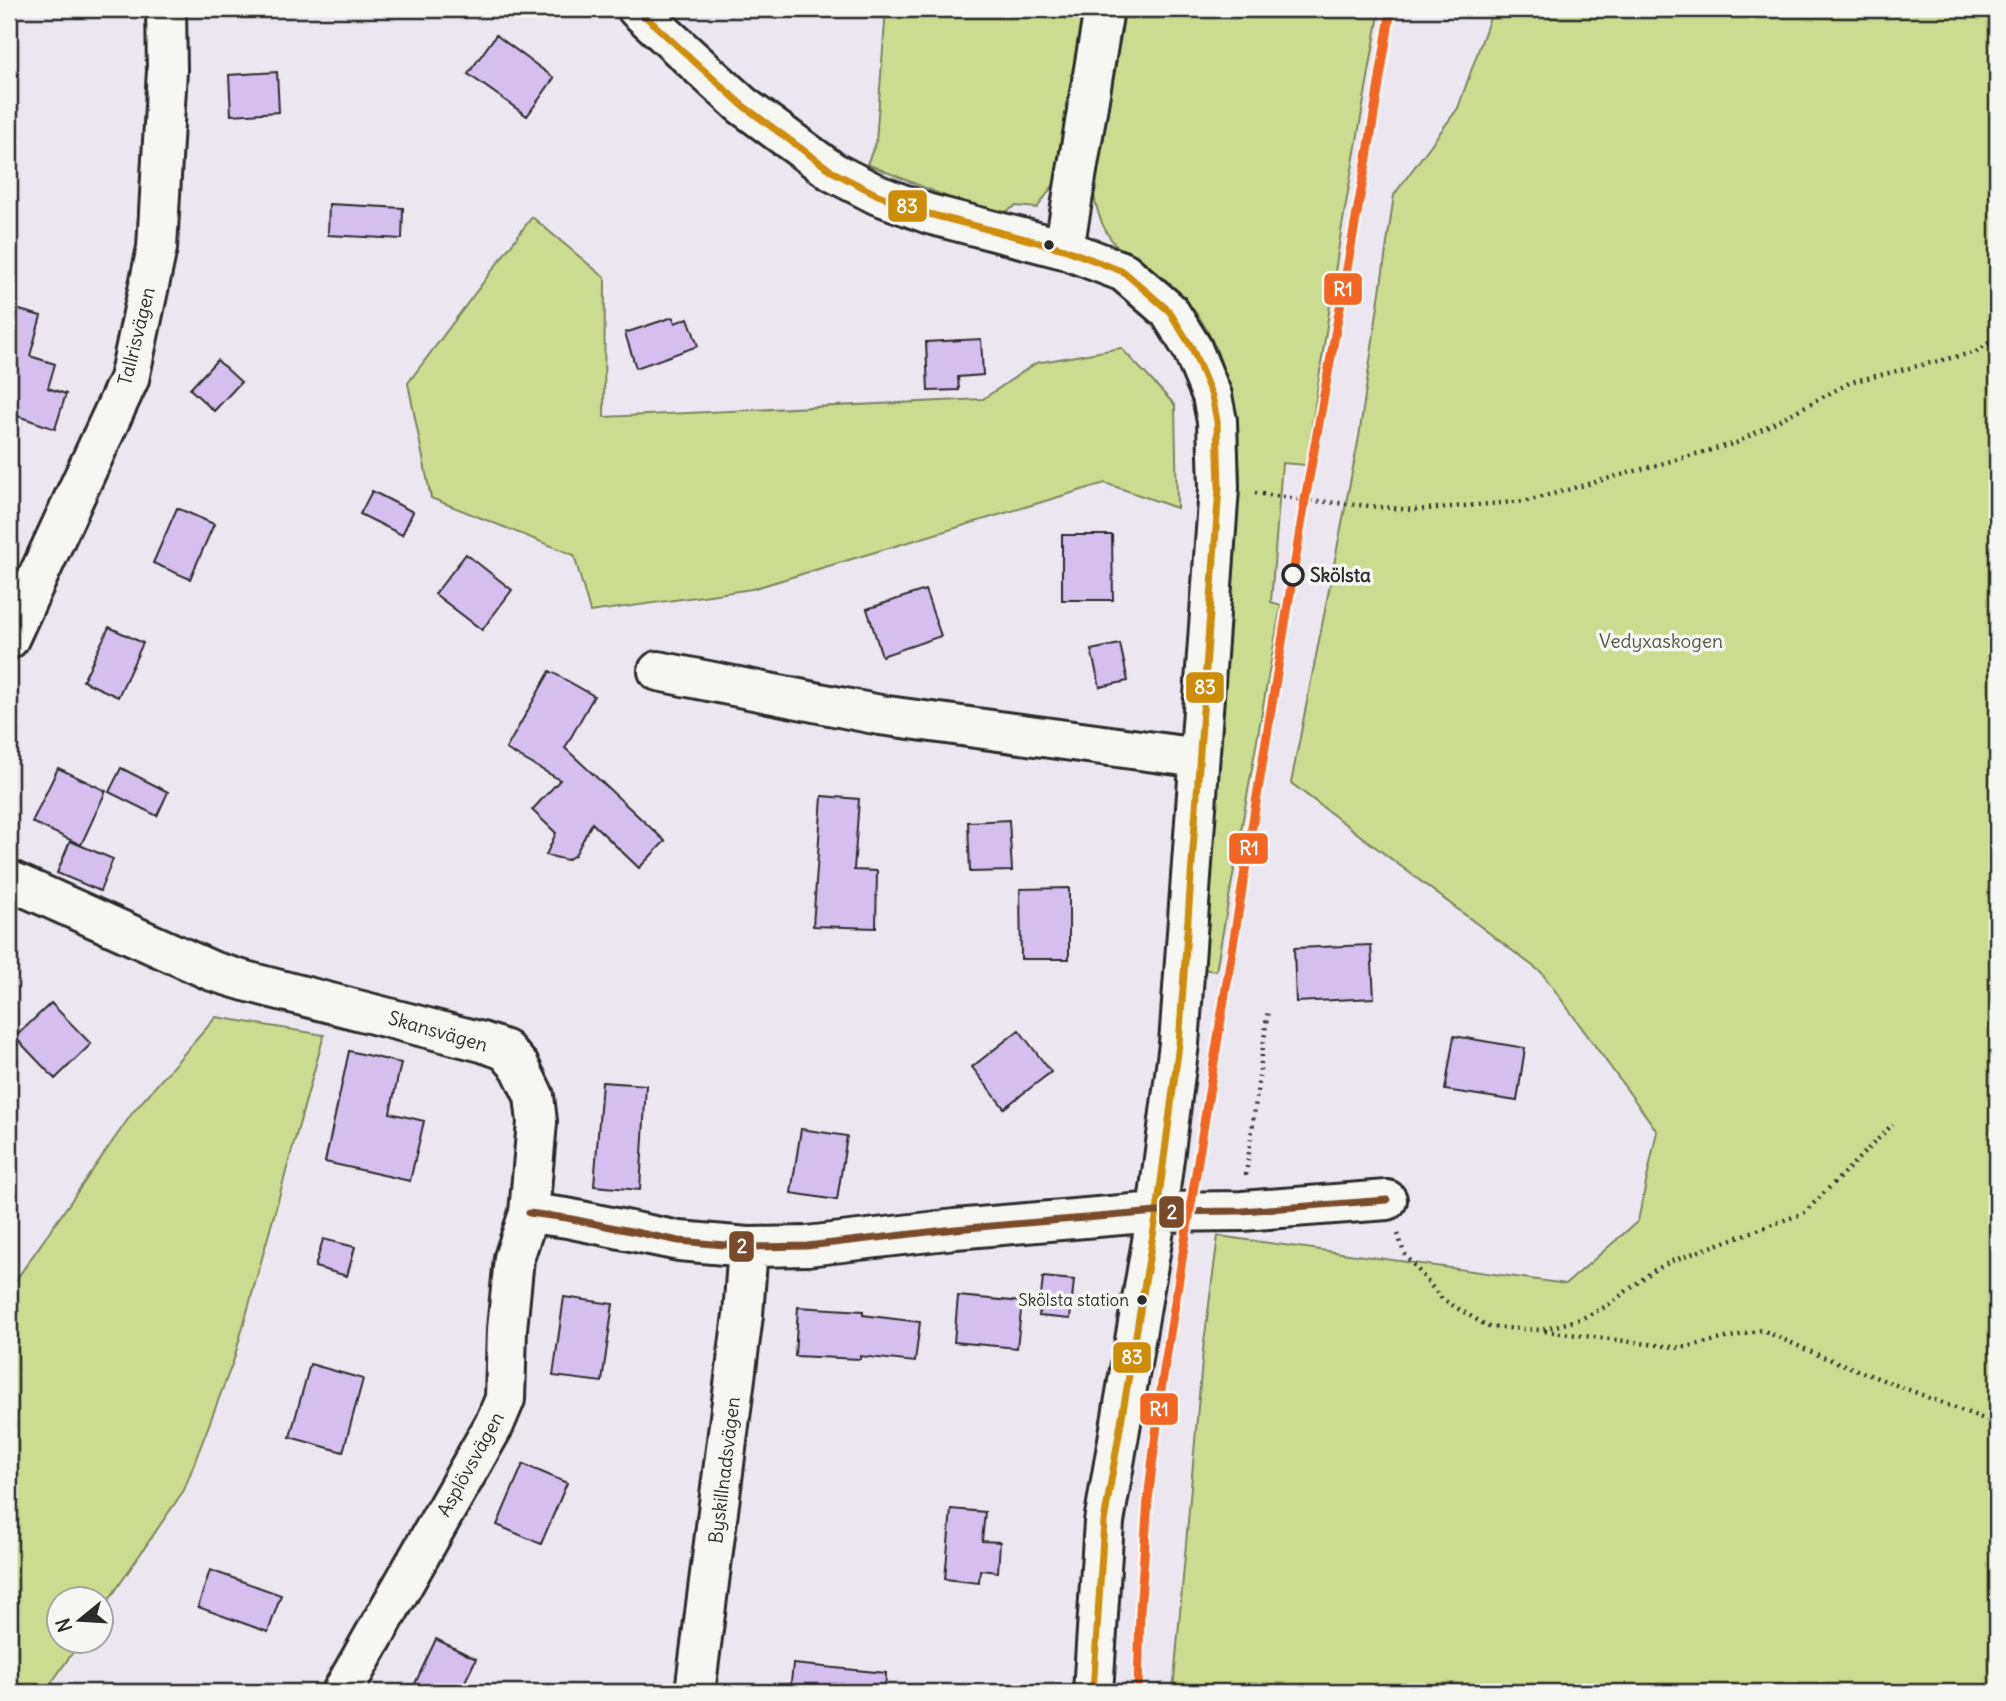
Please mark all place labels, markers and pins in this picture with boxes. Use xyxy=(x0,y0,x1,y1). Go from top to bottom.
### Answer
unlabelled marker xyxy=(1042,238,1056,252)
place label: Skölsta xyxy=(1310,563,1371,587)
marker: Skölsta xyxy=(1282,564,1304,586)
place label: Skölsta station xyxy=(1018,1289,1129,1311)
marker: Skölsta station xyxy=(1135,1293,1149,1307)

